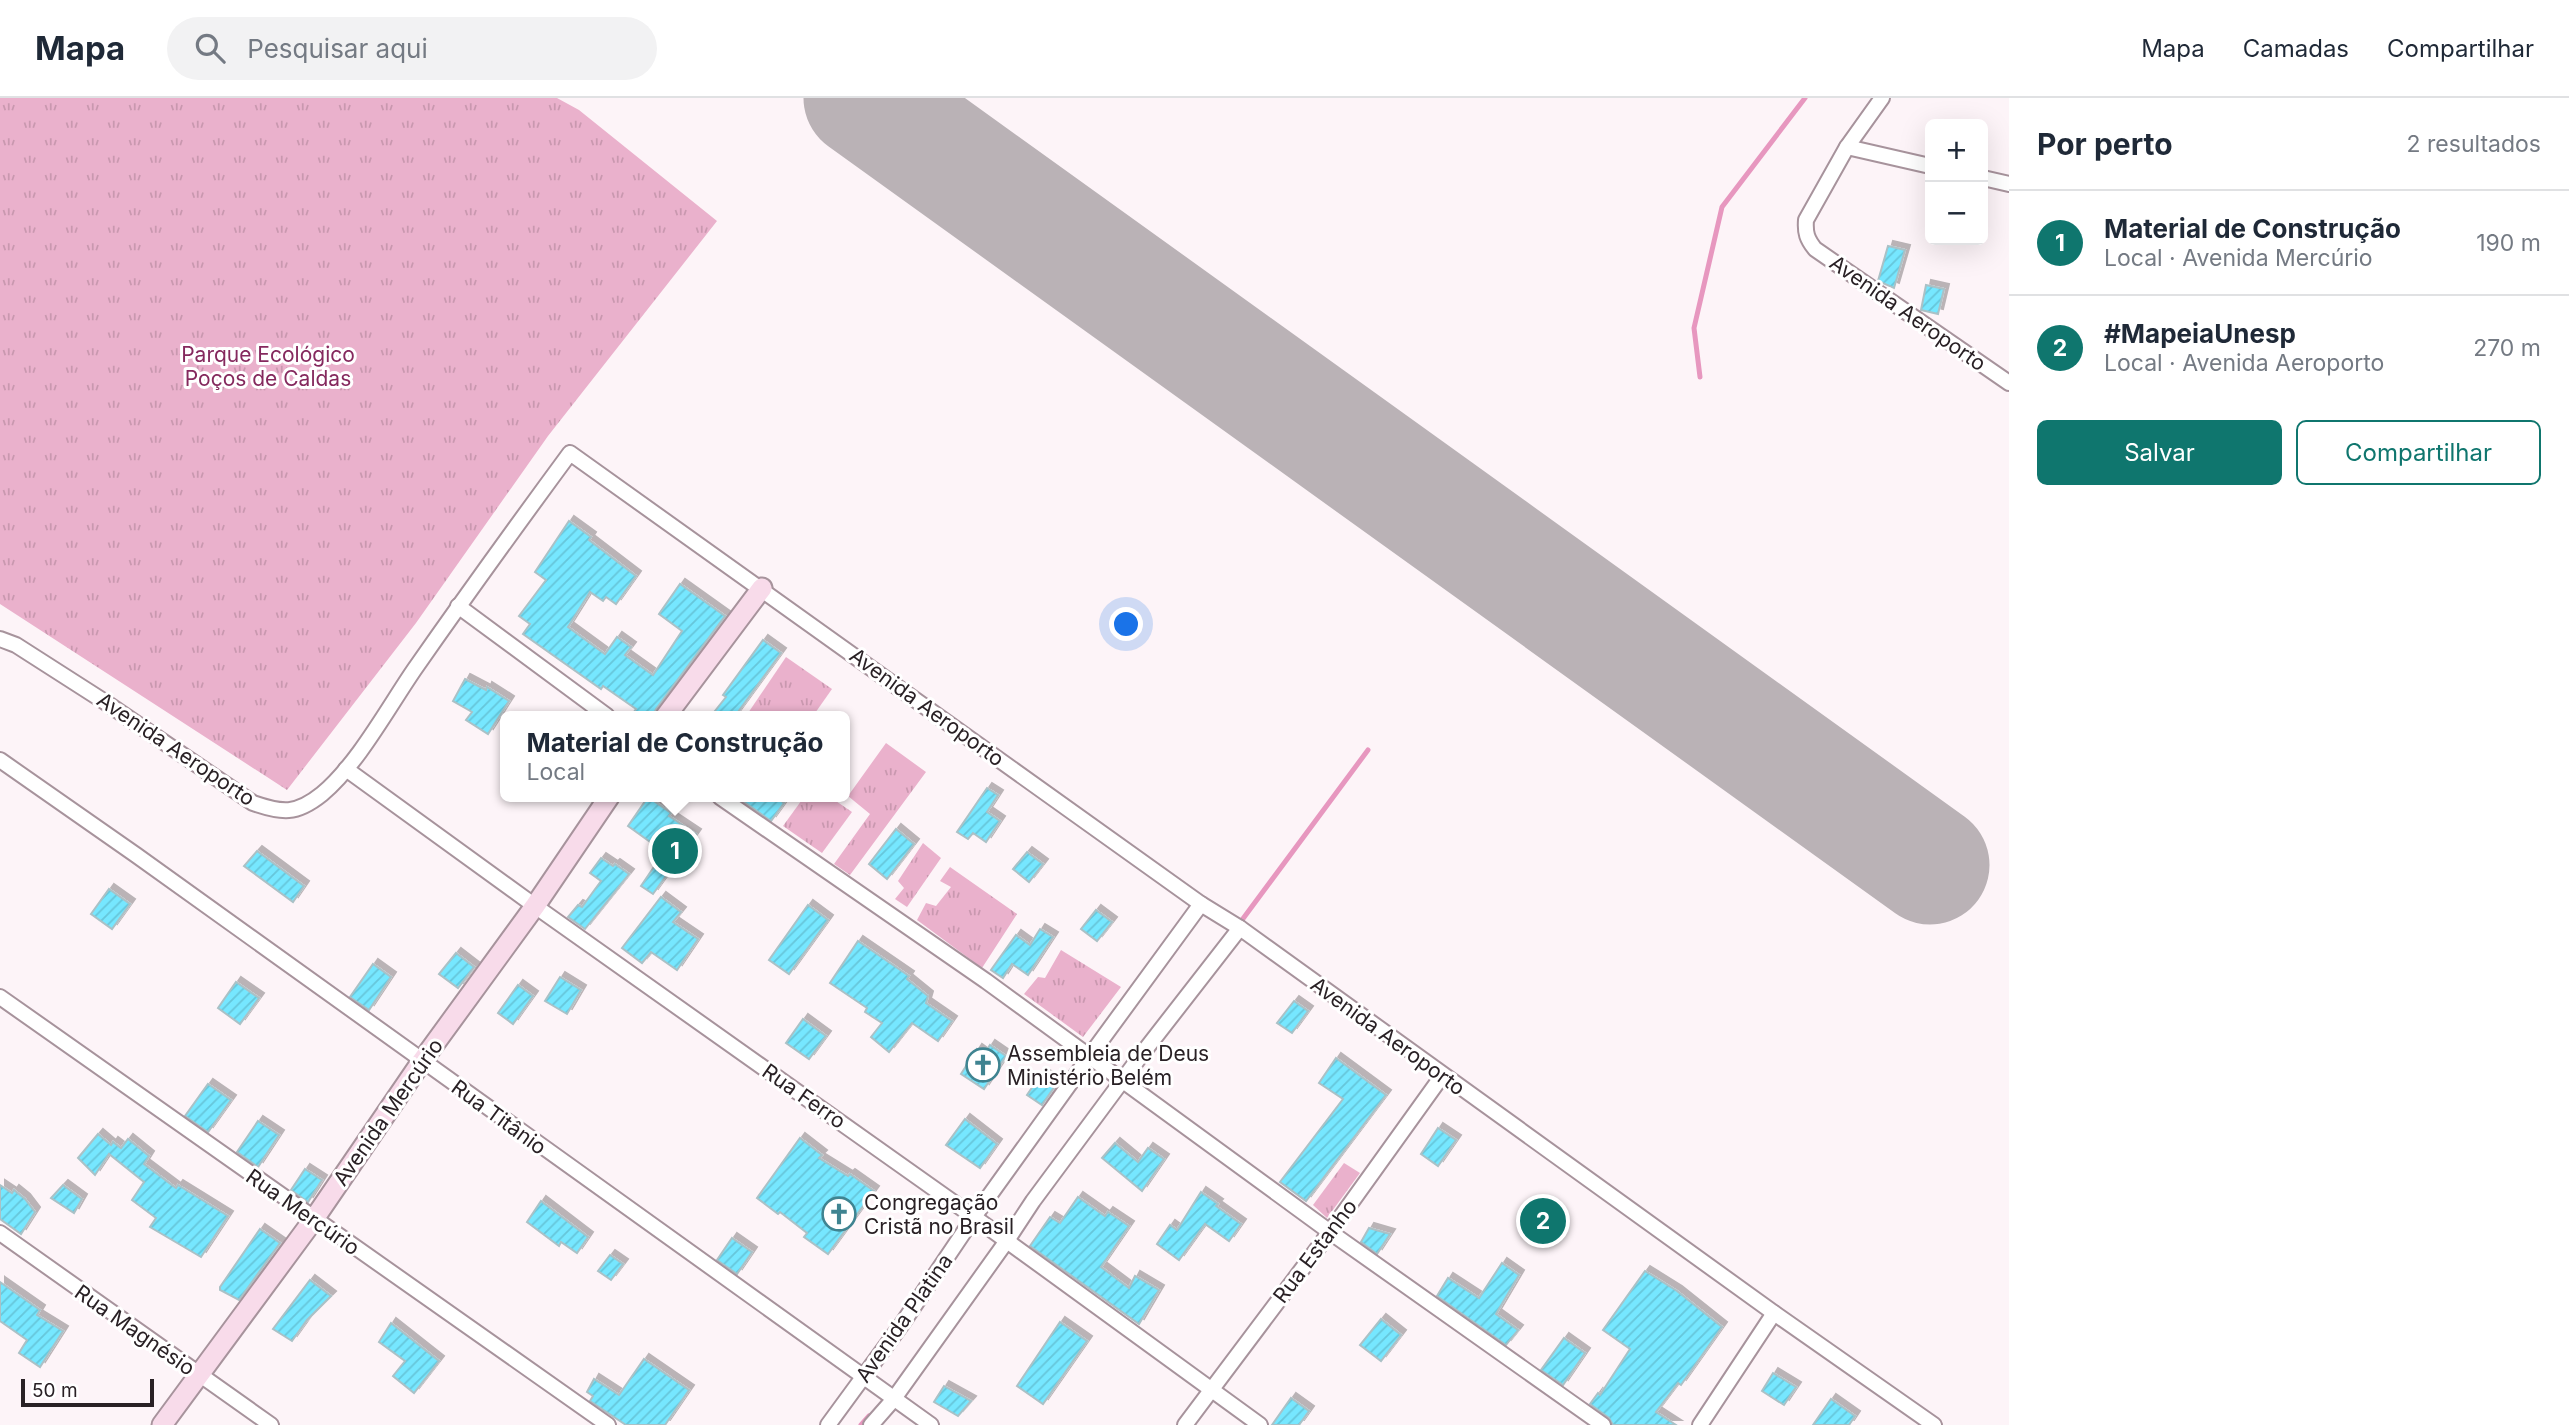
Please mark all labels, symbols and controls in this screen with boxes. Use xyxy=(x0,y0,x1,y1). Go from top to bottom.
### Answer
search box xyxy=(167,17,657,80)
text: Mapa xyxy=(35,28,125,68)
icon: search xyxy=(191,29,229,67)
text: Pesquisar aqui xyxy=(247,33,428,64)
text: Mapa xyxy=(2141,34,2205,63)
text: Camadas xyxy=(2243,34,2349,63)
text: Compartilhar xyxy=(2387,34,2534,63)
map controls xyxy=(1925,119,1988,245)
button: + xyxy=(1925,119,1988,182)
text: Por perto xyxy=(2037,126,2173,162)
text: 2 resultados xyxy=(2407,130,2541,158)
button: − xyxy=(1925,182,1988,245)
text: Material de Construção xyxy=(2104,213,2401,244)
text: 1 xyxy=(2055,229,2065,257)
text: 190 m xyxy=(2476,229,2541,257)
text: Local · Avenida Mercúrio xyxy=(2104,244,2373,272)
street label: Avenida Aeroporto xyxy=(1825,250,1991,376)
text: #MapeiaUnesp xyxy=(2104,318,2296,349)
text: 2 xyxy=(2053,334,2067,362)
text: 270 m xyxy=(2473,334,2541,362)
park label: Parque Ecológico Poços de Caldas xyxy=(181,342,355,391)
text: Local · Avenida Aeroporto xyxy=(2104,349,2384,377)
button: Salvar xyxy=(2037,420,2282,485)
button: Compartilhar xyxy=(2296,420,2541,485)
your location xyxy=(1109,607,1143,641)
street label: Avenida Aeroporto xyxy=(845,643,1009,771)
street label: Avenida Aeroporto xyxy=(92,687,260,811)
popup xyxy=(500,711,850,802)
text: Material de Construção xyxy=(526,727,824,758)
text: Local xyxy=(526,758,585,786)
pin: 1 xyxy=(652,825,698,877)
street label: Avenida Aeroporto xyxy=(1306,972,1470,1100)
street label: Avenida Mercúrio xyxy=(328,1034,448,1190)
place label: Assembleia de Deus Ministério Belém xyxy=(1007,1041,1209,1090)
church icon: Assembleia de Deus Ministério Belém xyxy=(964,1046,1002,1084)
street label: Rua Ferro xyxy=(758,1058,850,1134)
street label: Rua Titânio xyxy=(447,1074,551,1160)
street label: Rua Mercúrio xyxy=(241,1164,365,1260)
place label: Congregação Cristã no Brasil xyxy=(864,1190,1014,1239)
street label: Rua Estanho xyxy=(1268,1194,1362,1308)
church icon: Congregação Cristã no Brasil xyxy=(820,1195,858,1233)
pin: 2 xyxy=(1520,1195,1566,1247)
street label: Avenida Platina xyxy=(850,1249,958,1387)
street label: Rua Magnésio xyxy=(70,1279,200,1381)
scale bar xyxy=(21,1376,154,1408)
text: 50 m xyxy=(32,1379,78,1402)

